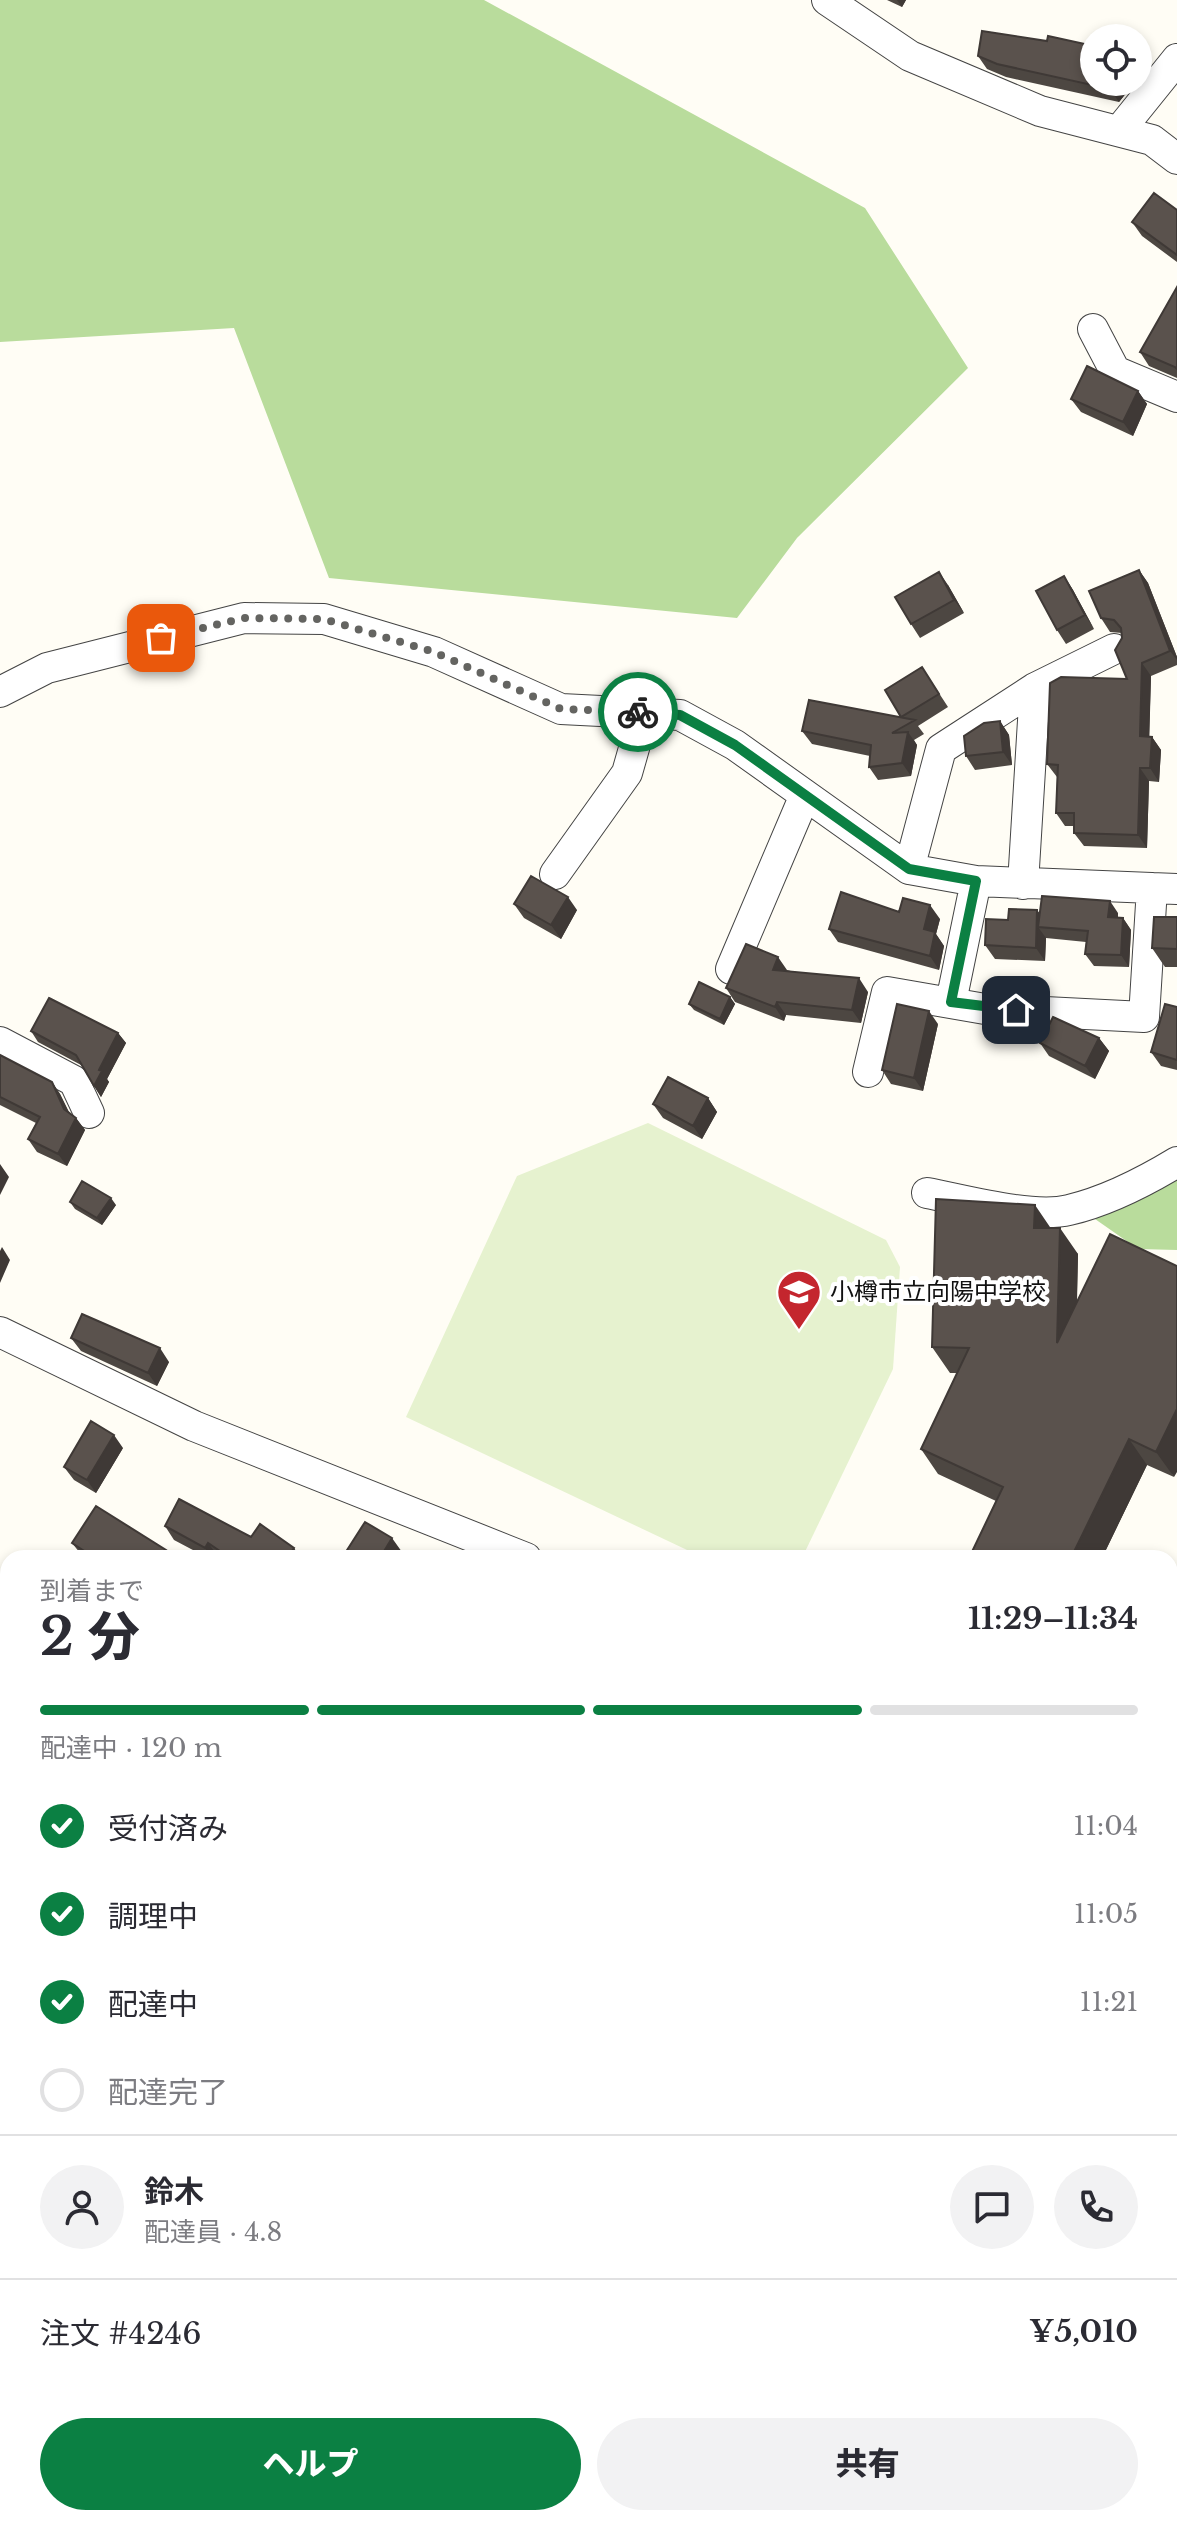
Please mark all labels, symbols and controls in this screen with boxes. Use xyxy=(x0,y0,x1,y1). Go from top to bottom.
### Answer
map controls xyxy=(1080,24,1152,96)
button: locate xyxy=(1080,24,1152,96)
pin xyxy=(127,604,195,672)
icon: bag xyxy=(139,616,183,660)
courier xyxy=(598,672,678,752)
icon: bike xyxy=(616,690,660,734)
pin xyxy=(982,976,1050,1044)
icon: home xyxy=(994,988,1038,1032)
school or university icon: 小樽市立向陽中学校 xyxy=(775,1268,823,1331)
place label: 小樽市立向陽中学校 xyxy=(830,1277,1046,1306)
text: 到着まで xyxy=(40,1575,144,1607)
text: 11:29–11:34 xyxy=(968,1600,1138,1637)
text: 2 分 xyxy=(40,1605,140,1669)
text: 配達中 · 120 m xyxy=(40,1732,222,1764)
icon: check xyxy=(40,1804,84,1848)
text: 受付済み xyxy=(108,1810,228,1847)
text: 11:04 xyxy=(1074,1810,1138,1842)
icon: check xyxy=(40,1892,84,1936)
text: 調理中 xyxy=(108,1898,198,1935)
text: 11:05 xyxy=(1074,1898,1138,1930)
icon: check xyxy=(40,1980,84,2024)
text: 配達中 xyxy=(108,1986,198,2023)
text: 11:21 xyxy=(1080,1986,1138,2018)
text: 配達完了 xyxy=(108,2074,228,2111)
button: person xyxy=(40,2165,124,2249)
button: chat xyxy=(950,2165,1034,2249)
button: phone xyxy=(1054,2165,1138,2249)
text: 鈴木 xyxy=(144,2173,204,2210)
text: 配達員 · 4.8 xyxy=(144,2216,282,2248)
text: ¥5,010 xyxy=(1029,2313,1138,2350)
text: 注文 #4246 xyxy=(40,2315,201,2352)
button: ヘルプ xyxy=(40,2418,581,2510)
button: 共有 xyxy=(597,2418,1138,2510)

